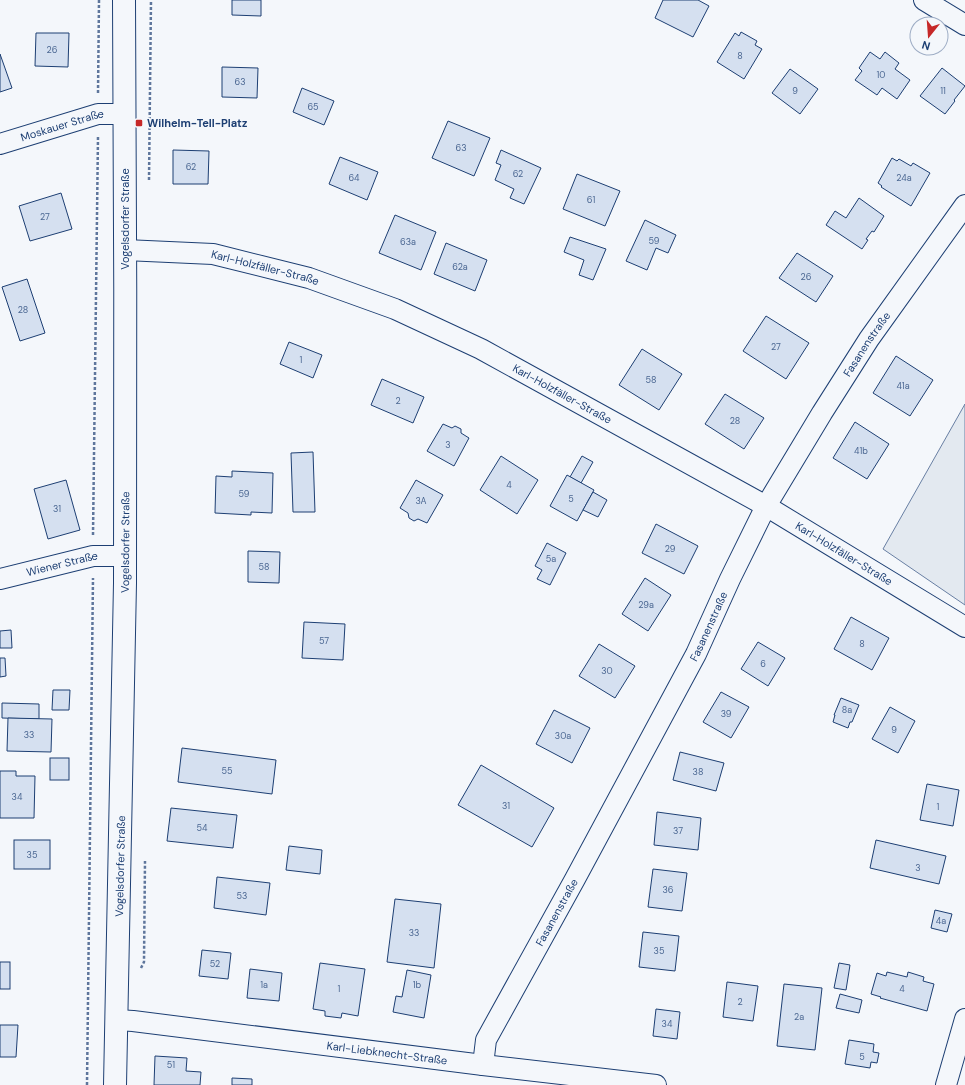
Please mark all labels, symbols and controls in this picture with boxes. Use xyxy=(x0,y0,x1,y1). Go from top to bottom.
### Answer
north arrow xyxy=(909,16,949,56)
text: N xyxy=(920,38,932,53)
house number: 26 xyxy=(47,44,58,56)
house number: 8 xyxy=(737,50,743,62)
house number: 10 xyxy=(877,69,885,81)
house number: 63 xyxy=(235,76,245,88)
house number: 9 xyxy=(792,85,798,97)
house number: 11 xyxy=(940,85,946,97)
house number: 65 xyxy=(308,101,318,113)
street label: Moskauer Straße xyxy=(19,107,104,144)
place label: Wilhelm-Tell-Platz xyxy=(147,116,247,130)
marker: Wilhelm-Tell-Platz xyxy=(134,118,144,128)
house number: 63 xyxy=(456,142,466,154)
house number: 62 xyxy=(186,161,196,173)
street label: Vogelsdorfer Straße xyxy=(118,168,132,270)
house number: 62 xyxy=(513,168,523,180)
house number: 64 xyxy=(348,172,360,184)
house number: 24a xyxy=(896,172,912,184)
house number: 61 xyxy=(587,194,595,206)
house number: 27 xyxy=(40,211,50,223)
house number: 59 xyxy=(649,235,660,247)
house number: 63a xyxy=(400,236,416,248)
street label: Karl-Holzfäller-Straße xyxy=(210,247,321,288)
house number: 62a xyxy=(452,261,468,273)
house number: 26 xyxy=(801,271,812,283)
house number: 28 xyxy=(18,304,28,316)
street label: Fasanenstraße xyxy=(840,309,893,379)
house number: 27 xyxy=(771,341,781,353)
house number: 1 xyxy=(300,354,303,366)
street label: Karl-Holzfäller-Straße xyxy=(510,361,614,427)
house number: 58 xyxy=(646,374,656,386)
house number: 41a xyxy=(896,380,910,392)
house number: 2 xyxy=(395,395,401,407)
house number: 28 xyxy=(730,415,740,427)
house number: 3 xyxy=(445,439,451,451)
house number: 41b xyxy=(854,445,868,457)
house number: 4 xyxy=(506,479,512,491)
house number: 59 xyxy=(239,488,250,500)
street label: Vogelsdorfer Straße xyxy=(118,491,132,593)
house number: 5 xyxy=(568,493,574,505)
house number: 3A xyxy=(416,495,426,507)
house number: 31 xyxy=(53,503,61,515)
street label: Karl-Holzfäller-Straße xyxy=(793,519,895,588)
house number: 29 xyxy=(665,543,676,555)
street label: Wiener Straße xyxy=(25,549,98,579)
house number: 5a xyxy=(546,553,556,565)
house number: 58 xyxy=(259,561,269,573)
street label: Fasanenstraße xyxy=(686,589,730,664)
house number: 29a xyxy=(638,599,654,611)
house number: 57 xyxy=(319,635,329,647)
house number: 8 xyxy=(859,638,865,650)
house number: 6 xyxy=(760,658,766,670)
house number: 30 xyxy=(601,665,613,677)
house number: 8a xyxy=(842,704,852,716)
house number: 39 xyxy=(721,708,732,720)
house number: 9 xyxy=(891,724,897,736)
house number: 33 xyxy=(24,729,34,741)
house number: 30a xyxy=(555,730,571,742)
house number: 55 xyxy=(222,765,232,777)
house number: 38 xyxy=(693,766,703,778)
house number: 34 xyxy=(12,791,23,803)
house number: 31 xyxy=(502,800,510,812)
house number: 1 xyxy=(937,801,940,813)
street label: Vogelsdorfer Straße xyxy=(112,815,128,917)
house number: 54 xyxy=(197,822,208,834)
house number: 37 xyxy=(673,825,683,837)
house number: 35 xyxy=(27,849,37,861)
house number: 3 xyxy=(915,862,921,874)
street label: Fasanenstraße xyxy=(532,876,581,949)
house number: 36 xyxy=(663,884,674,896)
house number: 53 xyxy=(237,890,247,902)
house number: 4a xyxy=(936,915,946,927)
house number: 33 xyxy=(409,927,419,939)
house number: 35 xyxy=(654,945,664,957)
house number: 52 xyxy=(210,958,220,970)
house number: 1a xyxy=(260,979,268,991)
house number: 1b xyxy=(413,979,422,991)
house number: 1 xyxy=(338,983,341,995)
house number: 4 xyxy=(899,983,905,995)
house number: 2 xyxy=(737,996,743,1008)
house number: 2a xyxy=(794,1011,804,1023)
house number: 34 xyxy=(662,1018,673,1030)
street label: Karl-Liebknecht-Straße xyxy=(326,1038,448,1067)
house number: 5 xyxy=(859,1051,865,1063)
house number: 51 xyxy=(167,1059,175,1071)

